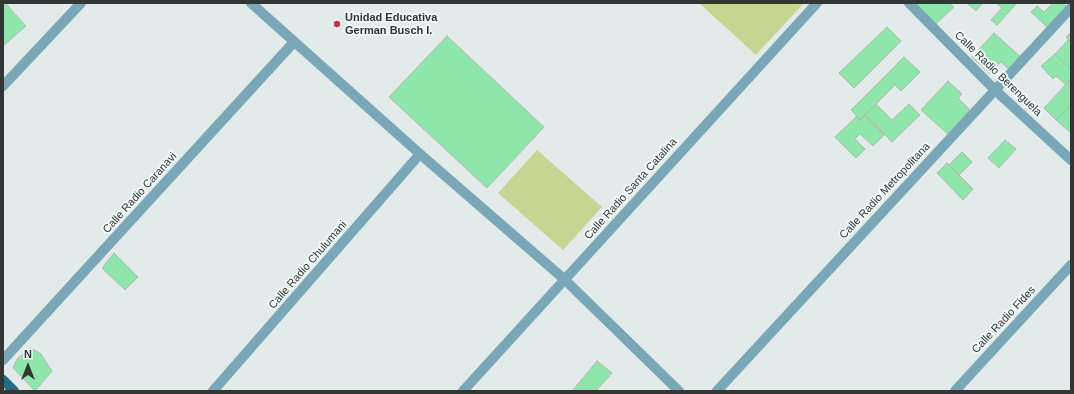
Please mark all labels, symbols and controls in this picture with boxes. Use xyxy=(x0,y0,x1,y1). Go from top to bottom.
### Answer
place label: Unidad Educativa German Busch I. xyxy=(345,11,437,37)
marker: Unidad Educativa German Busch I. xyxy=(332,19,342,29)
street label: Calle Radio Berenguela xyxy=(952,29,1044,119)
street label: Calle Radio Santa Catalina xyxy=(582,136,680,242)
street label: Calle Radio Metropolitana xyxy=(837,140,933,242)
street label: Calle Radio Caranavi xyxy=(100,150,180,236)
street label: Calle Radio Chulumani xyxy=(266,218,350,312)
street label: Calle Radio Fides xyxy=(970,284,1038,356)
north arrow xyxy=(8,346,48,386)
text: N xyxy=(24,348,32,360)

